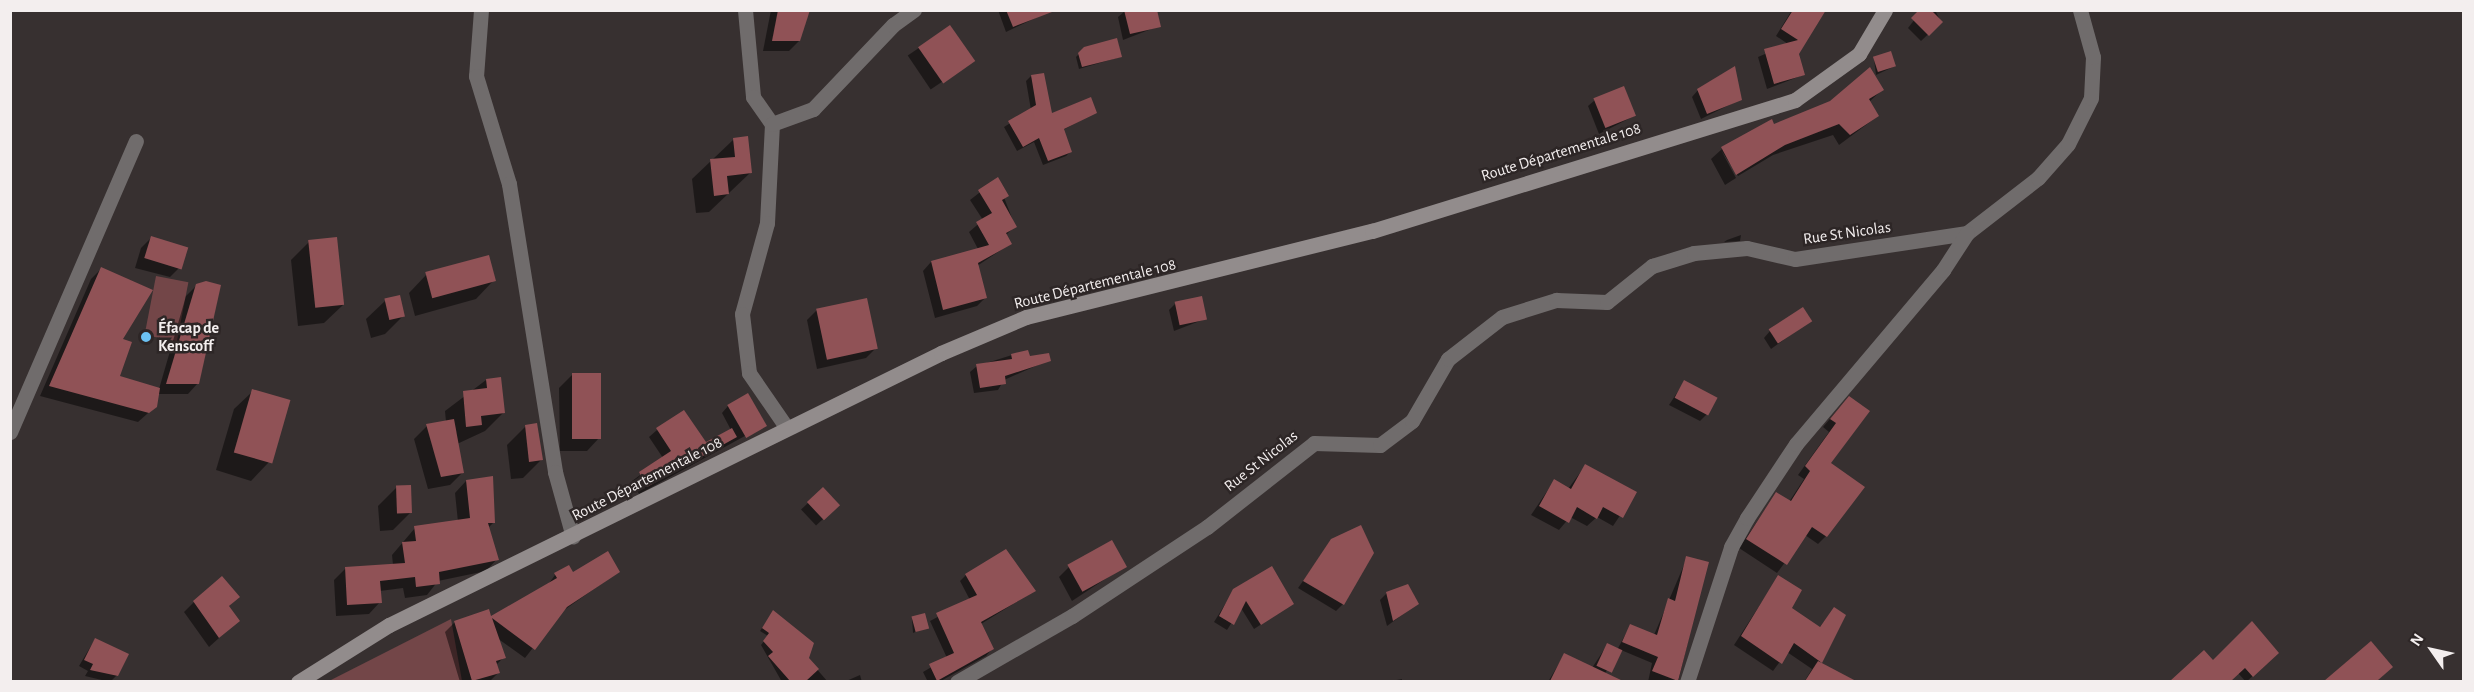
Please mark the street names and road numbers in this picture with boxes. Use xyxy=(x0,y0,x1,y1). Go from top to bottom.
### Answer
street label: Route Départementale 108 xyxy=(1479,119,1643,185)
street label: Rue St Nicolas xyxy=(1802,217,1892,249)
street label: Route Départementale 108 xyxy=(1012,255,1178,313)
street label: Rue St Nicolas xyxy=(1220,426,1302,496)
street label: Route Départementale 108 xyxy=(569,433,725,525)

